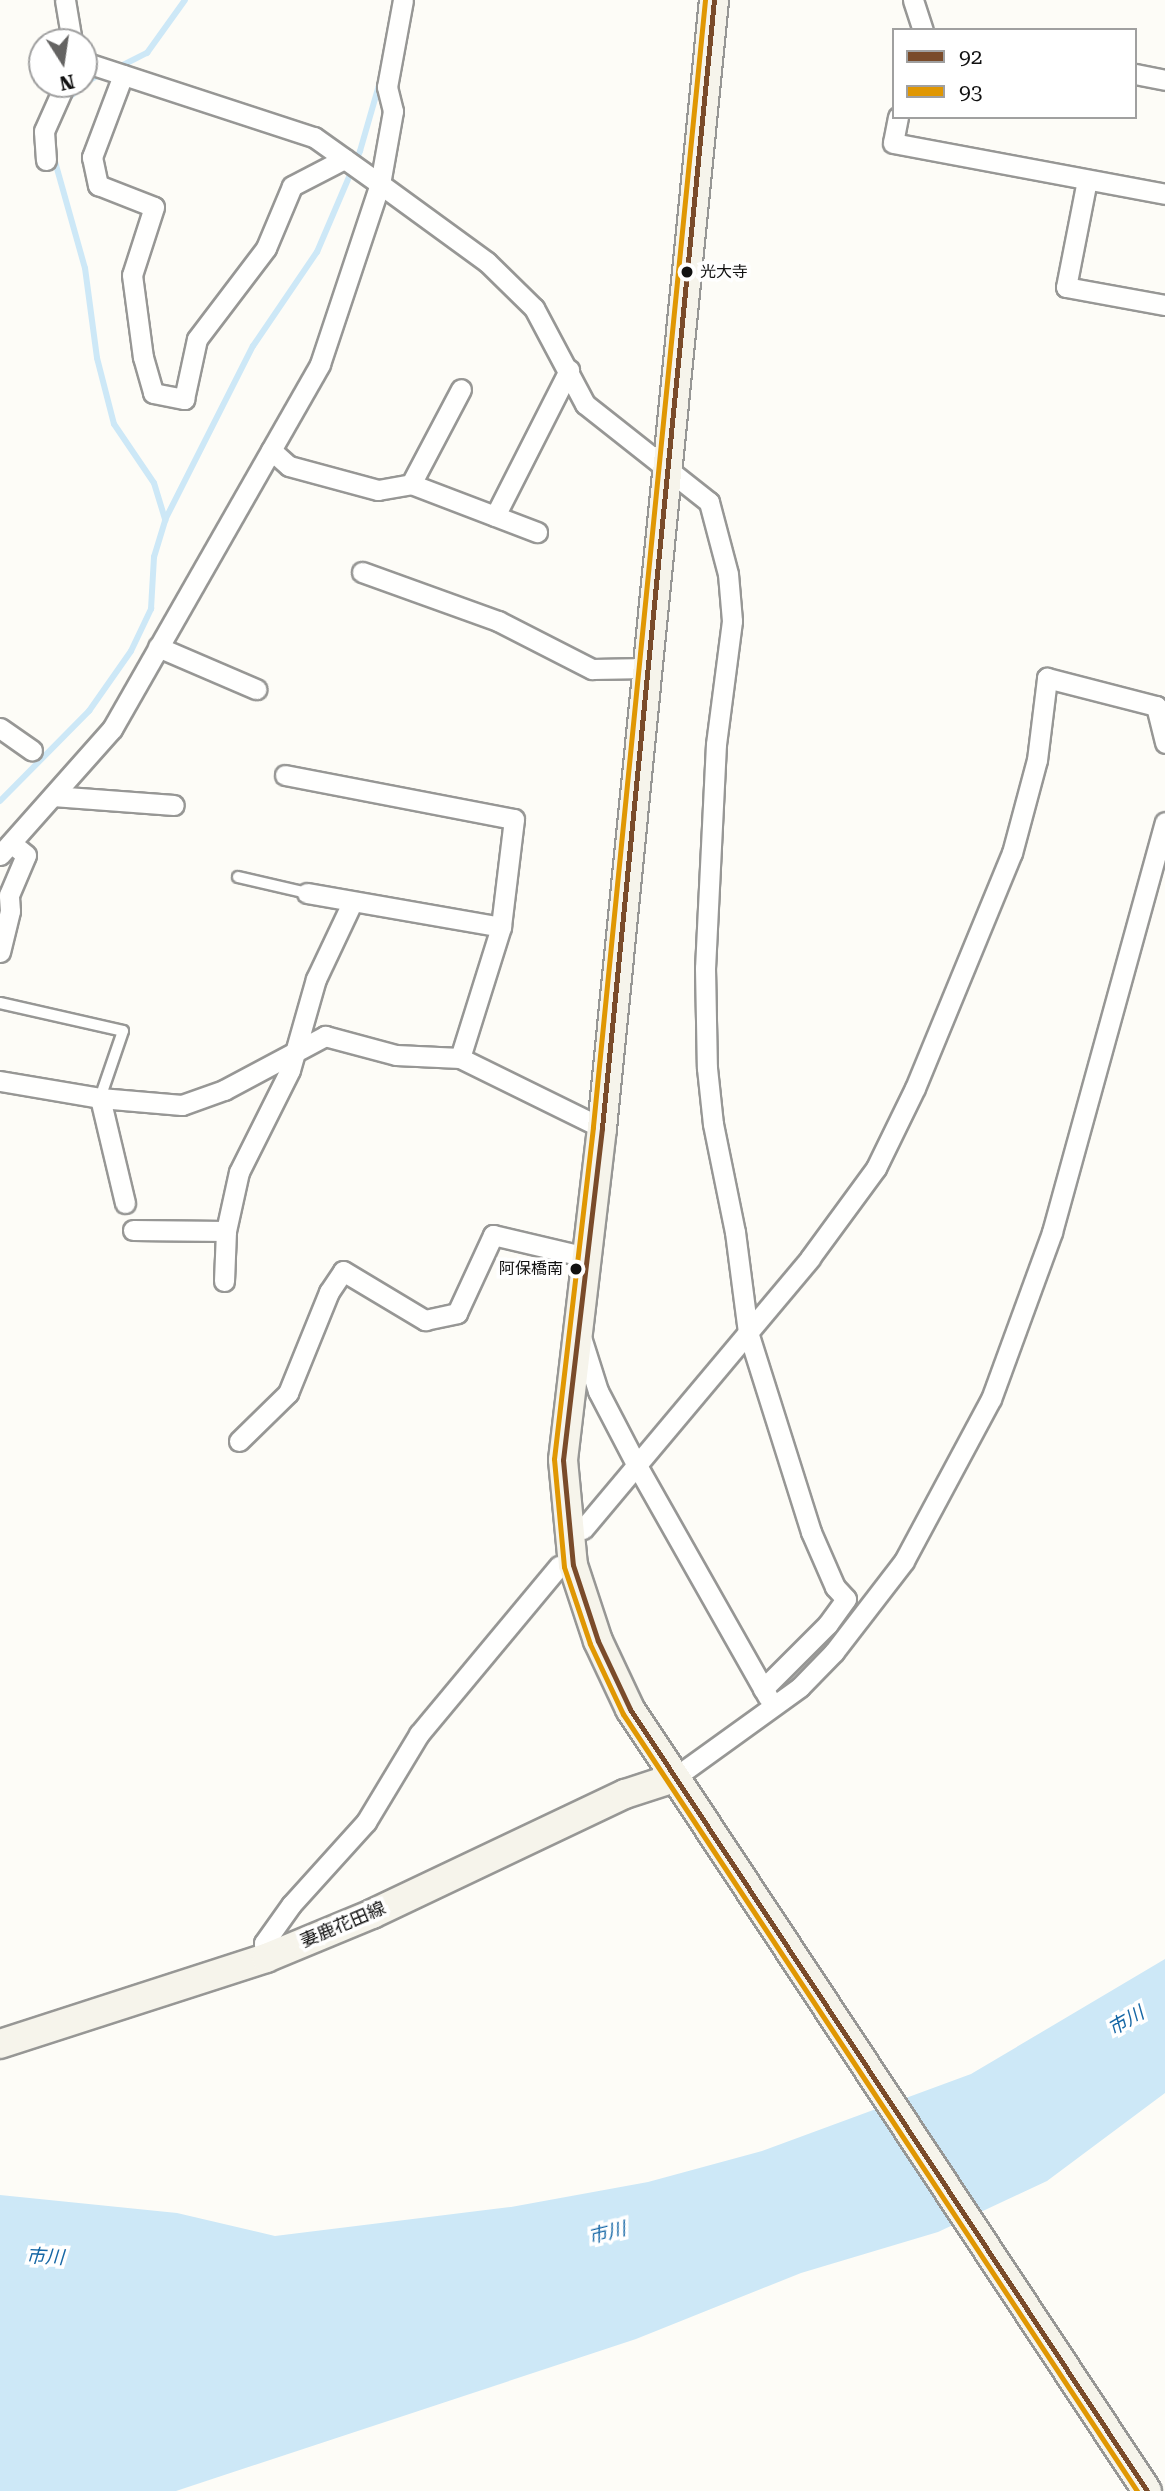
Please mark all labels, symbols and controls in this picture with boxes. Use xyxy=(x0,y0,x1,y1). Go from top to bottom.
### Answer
north arrow xyxy=(28,28,98,98)
legend xyxy=(892,28,1137,119)
text: 92 xyxy=(959,45,983,69)
text: N xyxy=(58,69,77,95)
text: 93 xyxy=(959,80,983,104)
place label: 光大寺 xyxy=(700,262,748,282)
marker: 光大寺 xyxy=(680,265,694,279)
place label: 阿保橋南 xyxy=(499,1259,563,1279)
marker: 阿保橋南 xyxy=(569,1262,583,1276)
street label: 妻鹿花田線 xyxy=(297,1897,389,1953)
water label: 市川 xyxy=(1104,2002,1148,2040)
water label: 市川 xyxy=(586,2217,628,2249)
water label: 市川 xyxy=(25,2245,65,2269)

